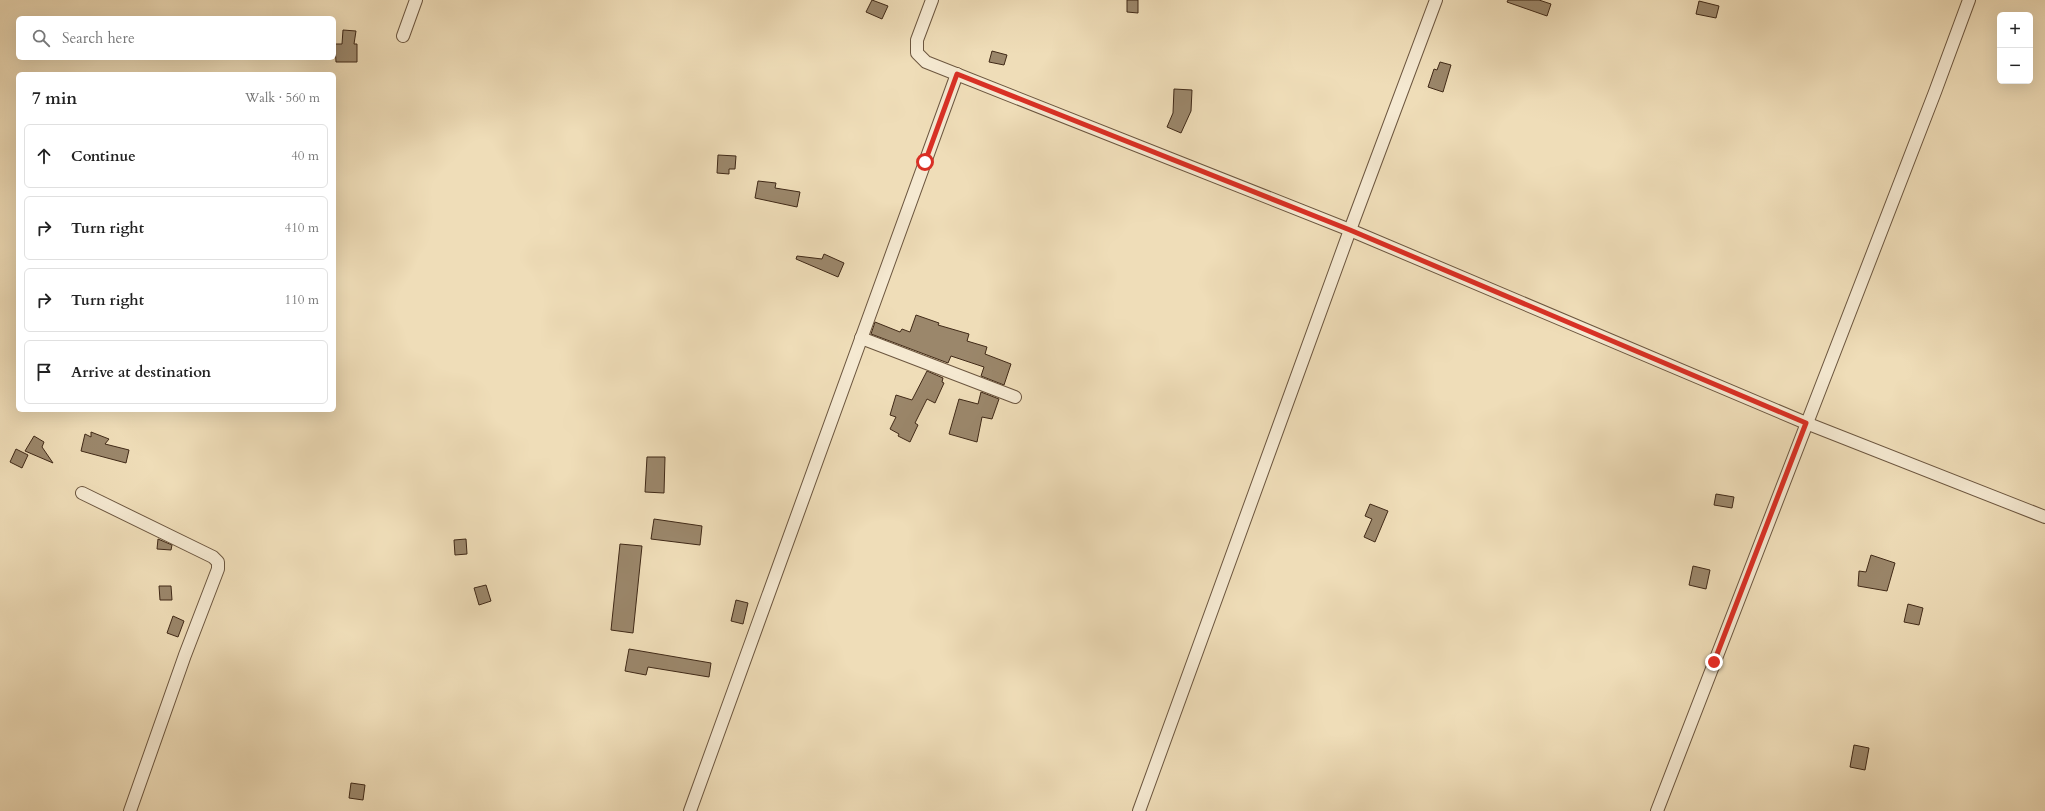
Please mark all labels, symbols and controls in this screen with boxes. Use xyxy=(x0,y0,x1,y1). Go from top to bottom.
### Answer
map controls xyxy=(1997,12,2033,84)
button: + xyxy=(1997,12,2033,48)
search box xyxy=(16,16,336,60)
icon: search xyxy=(30,27,52,49)
text: Search here xyxy=(62,28,135,48)
button: − xyxy=(1997,48,2033,84)
text: 7 min xyxy=(32,87,77,110)
text: Walk · 560 m xyxy=(245,89,320,107)
icon: ahead xyxy=(33,145,55,167)
text: Continue xyxy=(71,146,136,166)
text: 40 m xyxy=(291,147,319,165)
route start xyxy=(916,153,934,171)
icon: right xyxy=(33,217,55,239)
text: Turn right xyxy=(71,218,144,238)
text: 410 m xyxy=(285,219,319,237)
icon: right xyxy=(33,289,55,311)
text: Turn right xyxy=(71,290,144,310)
text: 110 m xyxy=(285,291,319,309)
icon: arrive xyxy=(33,361,55,383)
text: Arrive at destination xyxy=(71,362,211,382)
route end xyxy=(1705,653,1723,671)

